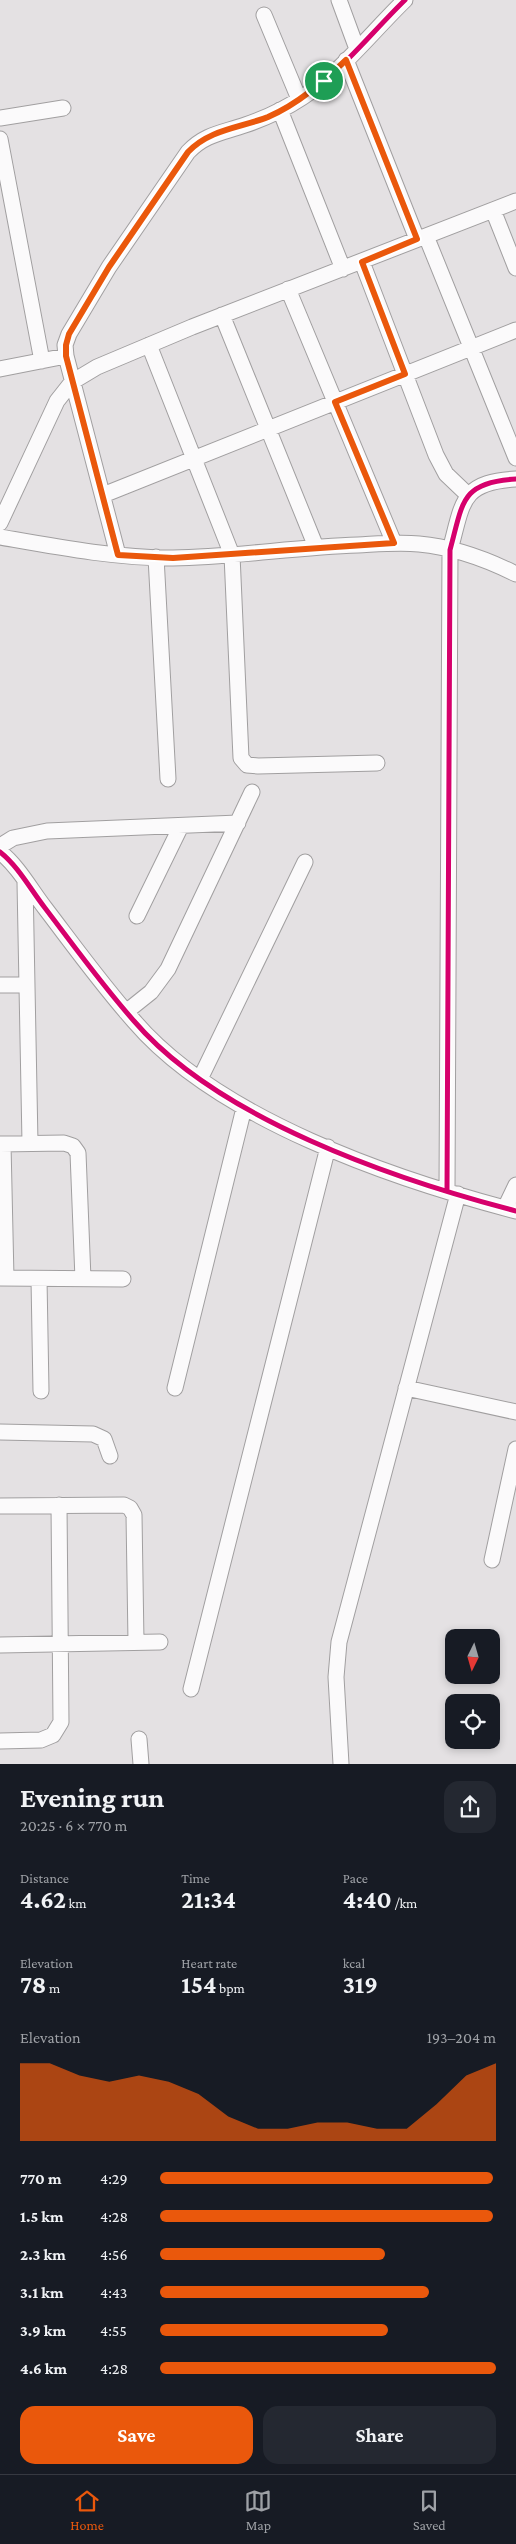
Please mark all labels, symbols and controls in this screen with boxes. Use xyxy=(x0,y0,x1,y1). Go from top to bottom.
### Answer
pin xyxy=(303,60,345,102)
icon: arrive xyxy=(310,67,338,95)
north arrow xyxy=(445,1629,500,1684)
map controls xyxy=(445,1629,500,1749)
button: locate xyxy=(445,1694,500,1749)
button: share xyxy=(444,1781,496,1833)
text: Evening run xyxy=(20,1782,164,1813)
text: 20:25 · 6 × 770 m xyxy=(20,1817,127,1834)
text: Distance xyxy=(20,1870,69,1886)
text: Time xyxy=(181,1870,210,1886)
text: Pace xyxy=(343,1870,368,1886)
text: 4.62 xyxy=(20,1886,66,1913)
text: 21:34 xyxy=(181,1886,236,1913)
text: 4:40 xyxy=(343,1886,392,1913)
text: km xyxy=(66,1895,87,1911)
text: /km xyxy=(392,1895,417,1911)
text: Elevation xyxy=(20,1955,73,1971)
text: Heart rate xyxy=(181,1955,237,1971)
text: kcal xyxy=(343,1955,365,1971)
text: 78 xyxy=(20,1971,46,1998)
text: 154 xyxy=(181,1971,216,1998)
text: 319 xyxy=(343,1971,378,1998)
text: m xyxy=(46,1980,60,1996)
text: bpm xyxy=(216,1980,245,1996)
text: Elevation xyxy=(20,2029,81,2046)
text: 193–204 m xyxy=(427,2029,496,2046)
text: 770 m xyxy=(20,2170,61,2187)
text: 4:29 xyxy=(100,2170,128,2187)
text: 1.5 km xyxy=(20,2208,64,2225)
text: 4:28 xyxy=(100,2208,128,2225)
text: 2.3 km xyxy=(20,2246,66,2263)
text: 4:56 xyxy=(100,2246,128,2263)
text: 3.1 km xyxy=(20,2284,63,2301)
text: 4:43 xyxy=(100,2284,127,2301)
text: 3.9 km xyxy=(20,2322,66,2339)
text: 4:55 xyxy=(100,2322,127,2339)
text: 4.6 km xyxy=(20,2360,67,2377)
text: 4:28 xyxy=(100,2360,128,2377)
button: Save xyxy=(20,2406,253,2464)
button: Share xyxy=(263,2406,496,2464)
tab: Home xyxy=(70,2487,104,2533)
tab: Map xyxy=(244,2487,272,2533)
tab: Saved xyxy=(413,2487,446,2533)

